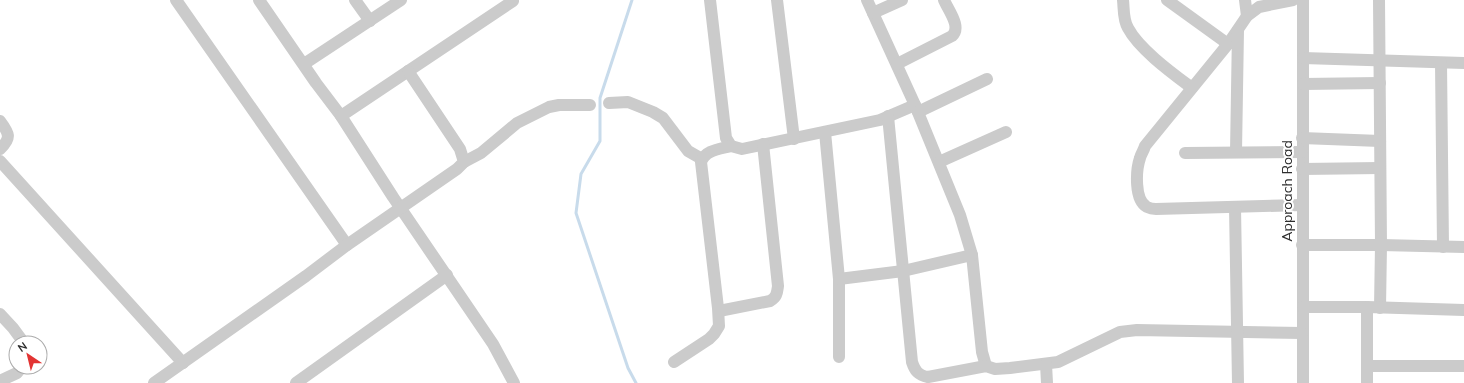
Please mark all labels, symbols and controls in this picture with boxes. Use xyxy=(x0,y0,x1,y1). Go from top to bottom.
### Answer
street label: Approach Road xyxy=(1278,140,1296,242)
north arrow xyxy=(8,335,48,375)
text: N xyxy=(15,339,30,355)

